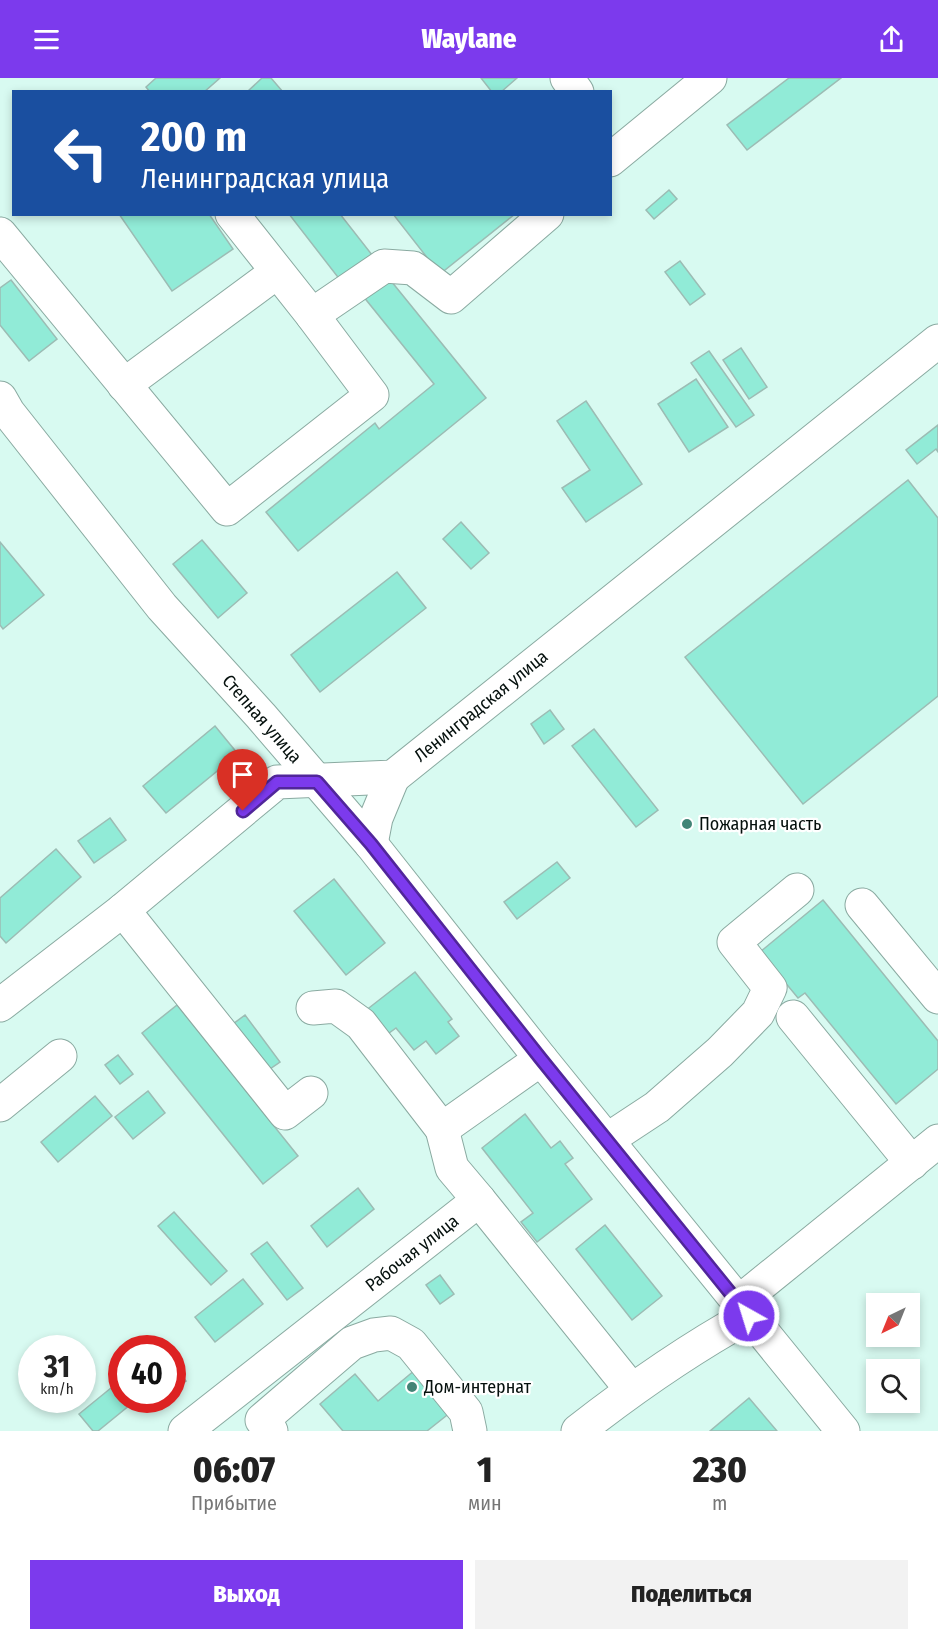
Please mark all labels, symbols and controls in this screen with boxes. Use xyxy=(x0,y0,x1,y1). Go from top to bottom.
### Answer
icon: menu xyxy=(30,23,63,56)
text: Waylane xyxy=(421,23,517,55)
icon: share xyxy=(875,23,908,56)
text: 200 m xyxy=(141,112,247,162)
icon: left xyxy=(42,114,120,192)
text: Ленинградская улица xyxy=(141,163,389,195)
street label: Ленинградская улица xyxy=(410,645,552,767)
street label: Степная улица xyxy=(218,670,307,768)
pin xyxy=(217,749,268,811)
icon: arrive xyxy=(226,758,259,791)
place label: Пожарная часть xyxy=(699,813,821,835)
marker: Пожарная часть xyxy=(680,817,694,831)
street label: Рабочая улица xyxy=(361,1210,463,1296)
position arrow xyxy=(717,1284,781,1348)
north arrow xyxy=(866,1293,920,1347)
map controls xyxy=(866,1293,920,1413)
speed limit sign: 40 xyxy=(108,1335,186,1413)
text: 31 xyxy=(44,1349,70,1385)
button: search xyxy=(866,1359,920,1413)
place label: Дом-интернат xyxy=(423,1376,532,1398)
text: km/h xyxy=(40,1380,74,1398)
marker: Дом-интернат xyxy=(405,1380,419,1394)
text: 06:07 xyxy=(193,1448,275,1492)
text: 1 xyxy=(477,1448,493,1492)
text: 230 xyxy=(693,1448,747,1492)
text: Прибытие xyxy=(191,1491,277,1515)
text: мин xyxy=(468,1491,502,1515)
text: m xyxy=(712,1491,727,1515)
button: Выход xyxy=(30,1560,463,1629)
button: Поделиться xyxy=(475,1560,908,1629)

